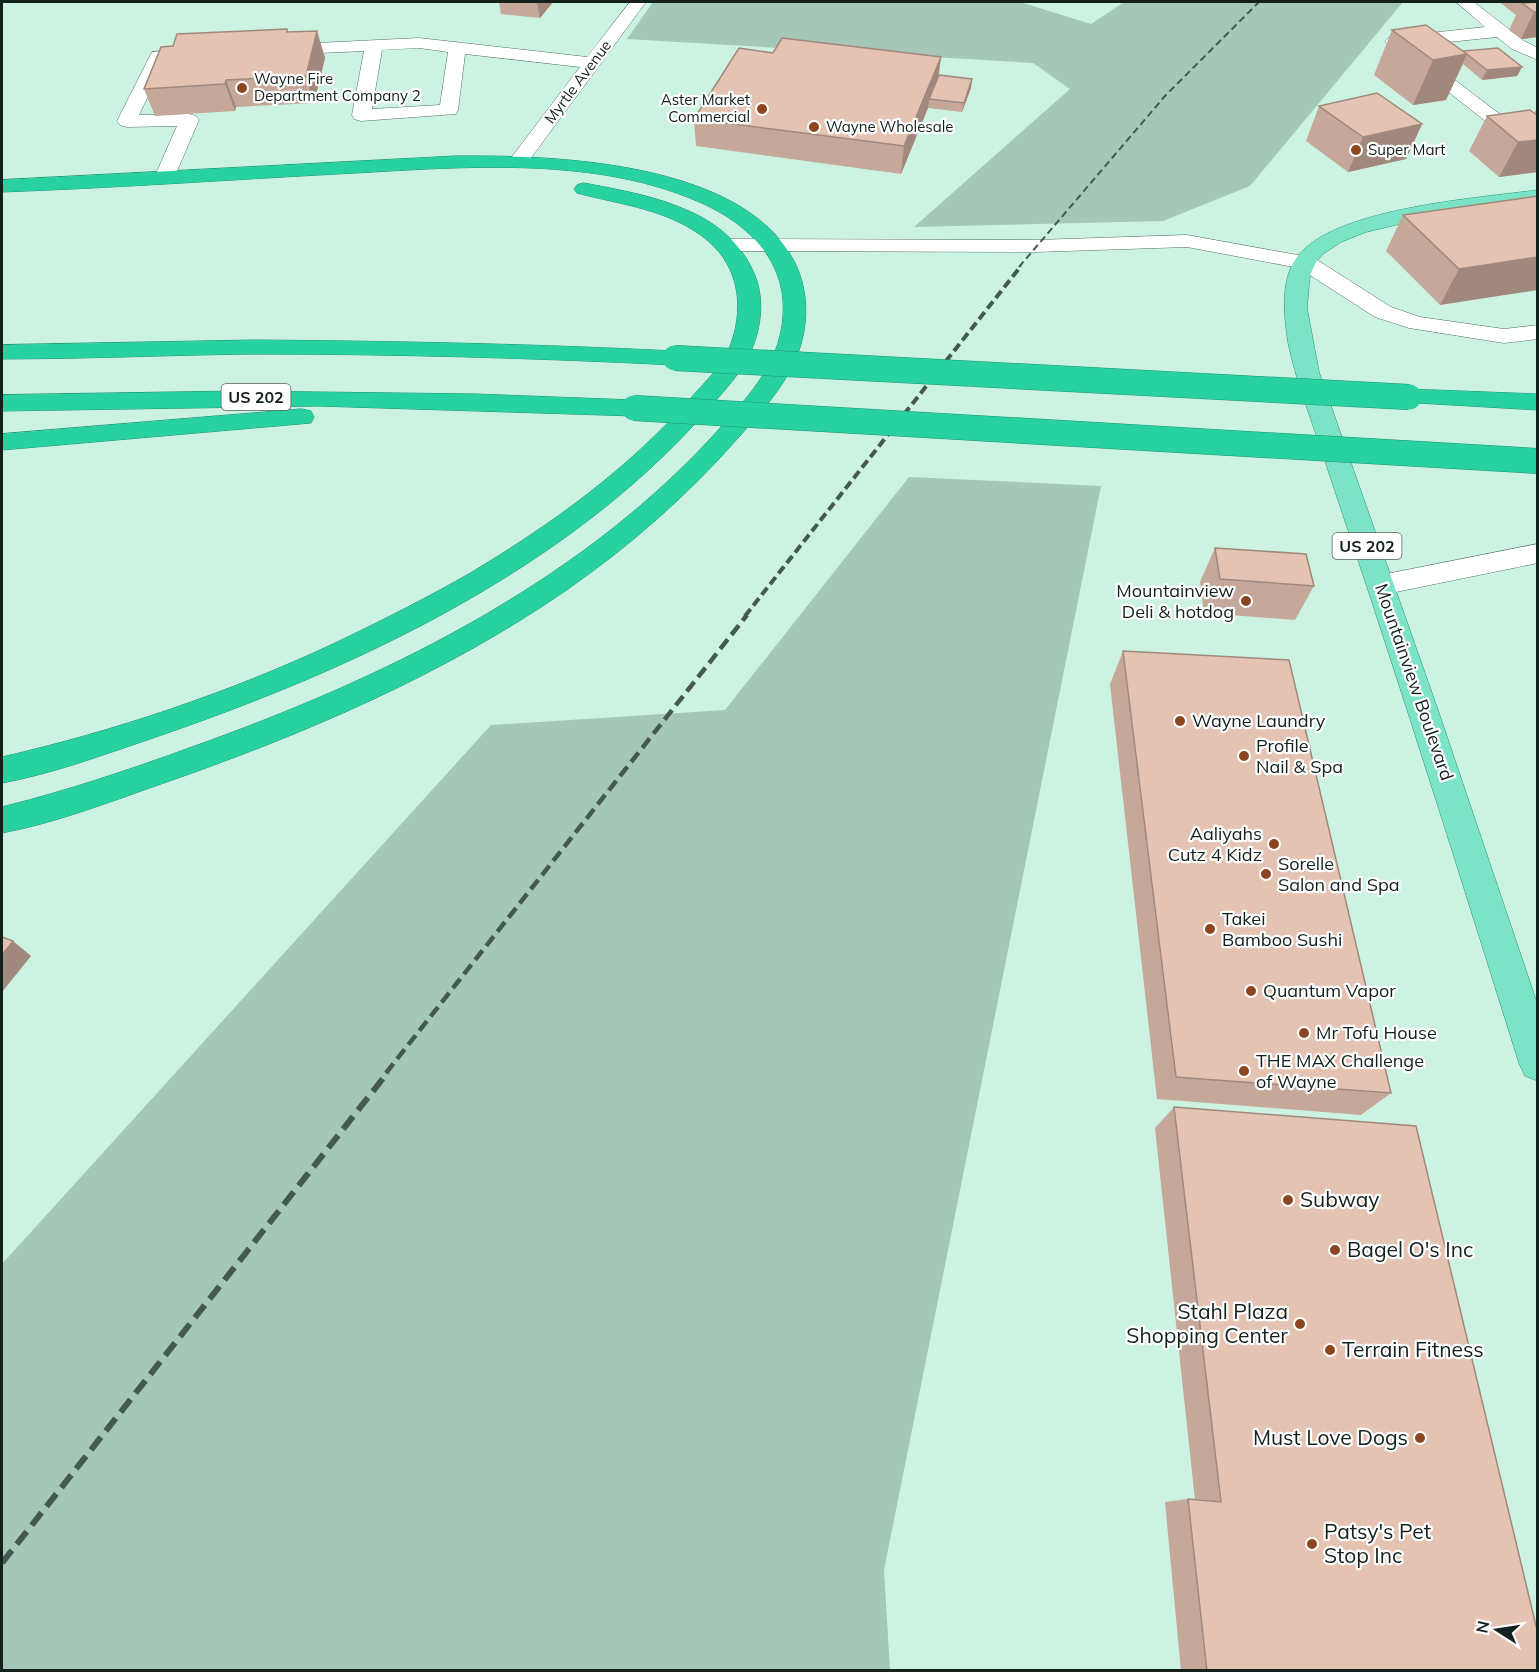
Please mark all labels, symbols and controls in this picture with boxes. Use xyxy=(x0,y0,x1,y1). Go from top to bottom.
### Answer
street label: Myrtle Avenue xyxy=(540,36,615,127)
place label: Wayne Fire Department Company 2 xyxy=(254,69,421,105)
marker: Wayne Fire Department Company 2 xyxy=(235,81,249,95)
place label: Aster Market Commercial xyxy=(661,90,750,126)
marker: Aster Market Commercial xyxy=(755,102,769,116)
place label: Wayne Wholesale xyxy=(826,117,954,136)
marker: Wayne Wholesale xyxy=(807,120,821,134)
place label: Super Mart xyxy=(1368,140,1445,159)
marker: Super Mart xyxy=(1349,143,1363,157)
road number: US 202 xyxy=(222,384,290,410)
road number: US 202 xyxy=(1332,533,1402,559)
place label: Mountainview Deli & hotdog xyxy=(1116,579,1234,623)
street label: Mountainview Boulevard xyxy=(1370,580,1459,783)
marker: Mountainview Deli & hotdog xyxy=(1239,594,1253,608)
place label: Wayne Laundry xyxy=(1192,709,1326,732)
marker: Wayne Laundry xyxy=(1173,714,1187,728)
place label: Profile Nail & Spa xyxy=(1256,734,1343,778)
marker: Profile Nail & Spa xyxy=(1237,749,1251,763)
place label: Aaliyahs Cutz 4 Kidz xyxy=(1168,822,1262,866)
marker: Aaliyahs Cutz 4 Kidz xyxy=(1267,837,1281,851)
place label: Sorelle Salon and Spa xyxy=(1278,852,1399,896)
marker: Sorelle Salon and Spa xyxy=(1259,867,1273,881)
place label: Takei Bamboo Sushi xyxy=(1222,907,1342,951)
marker: Takei Bamboo Sushi xyxy=(1203,922,1217,936)
place label: Quantum Vapor xyxy=(1263,979,1396,1002)
marker: Quantum Vapor xyxy=(1244,984,1258,998)
place label: Mr Tofu House xyxy=(1316,1021,1437,1044)
marker: Mr Tofu House xyxy=(1297,1026,1311,1040)
place label: THE MAX Challenge of Wayne xyxy=(1256,1049,1424,1093)
marker: THE MAX Challenge of Wayne xyxy=(1237,1064,1251,1078)
place label: Subway xyxy=(1300,1186,1379,1212)
marker: Subway xyxy=(1281,1193,1295,1207)
place label: Bagel O's Inc xyxy=(1347,1236,1473,1262)
marker: Bagel O's Inc xyxy=(1328,1243,1342,1257)
place label: Stahl Plaza Shopping Center xyxy=(1126,1298,1288,1348)
marker: Stahl Plaza Shopping Center xyxy=(1293,1317,1307,1331)
place label: Terrain Fitness xyxy=(1342,1336,1484,1362)
marker: Terrain Fitness xyxy=(1323,1343,1337,1357)
place label: Must Love Dogs xyxy=(1253,1424,1408,1450)
marker: Must Love Dogs xyxy=(1413,1431,1427,1445)
place label: Patsy's Pet Stop Inc xyxy=(1324,1518,1431,1568)
marker: Patsy's Pet Stop Inc xyxy=(1305,1537,1319,1551)
north arrow xyxy=(1467,1600,1527,1660)
text: N xyxy=(1471,1619,1493,1635)

